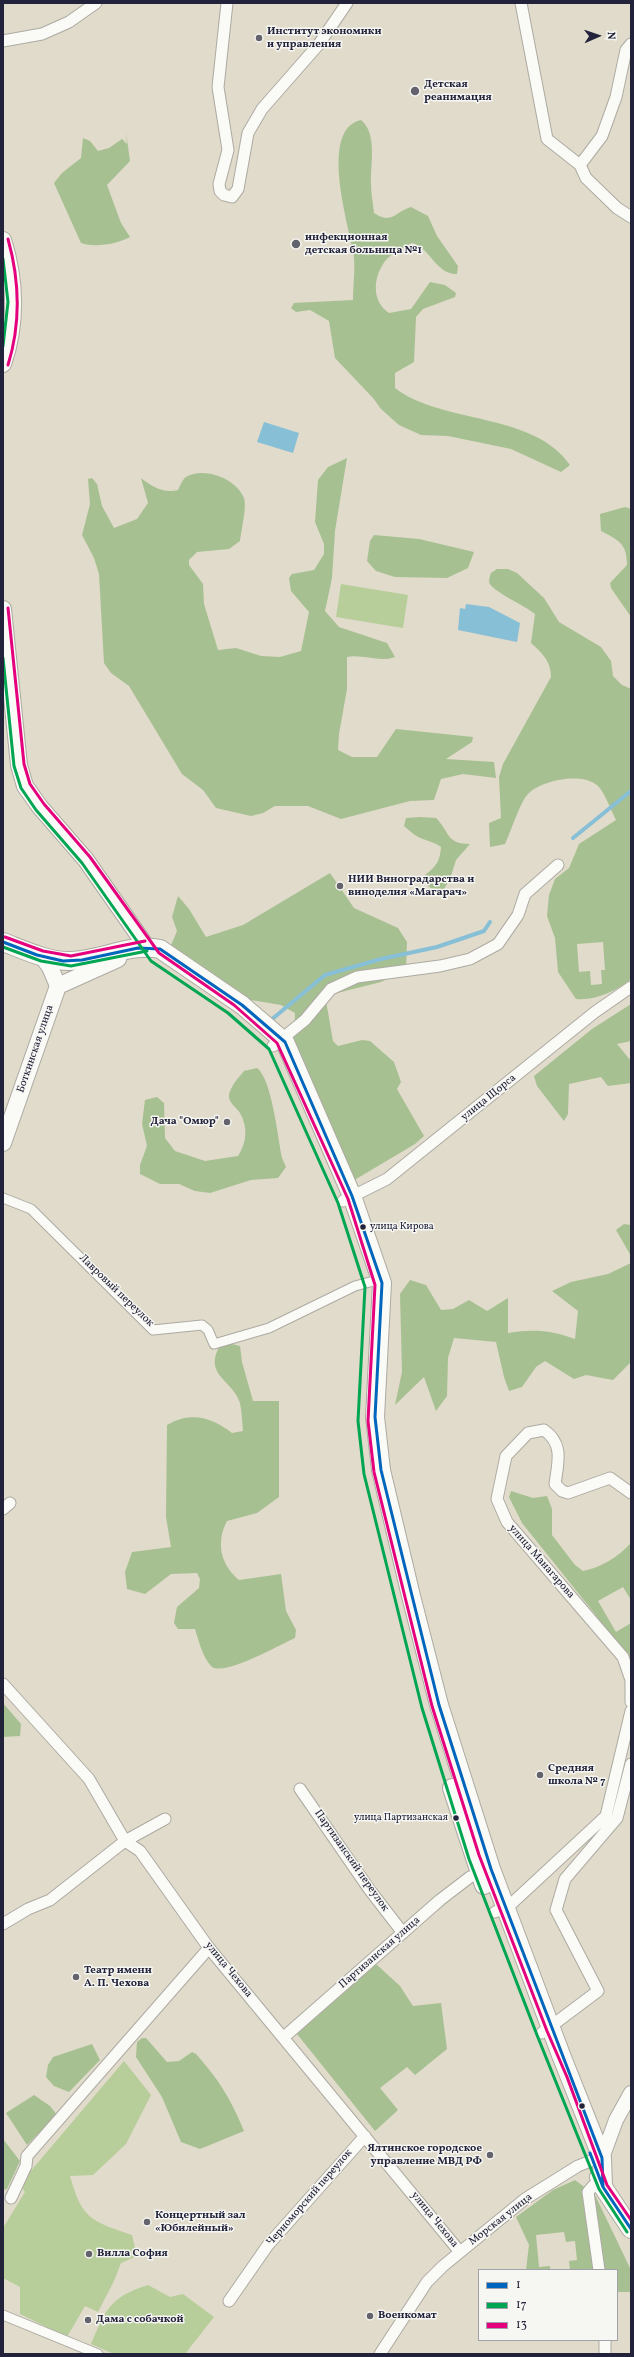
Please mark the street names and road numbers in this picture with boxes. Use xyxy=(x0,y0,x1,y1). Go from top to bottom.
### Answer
street label: Боткинская улица xyxy=(15,1003,57,1095)
street label: улица Щорса xyxy=(459,1072,519,1124)
street label: Лавровый переулок xyxy=(76,1252,156,1330)
street label: улица Манагарова xyxy=(505,1522,577,1602)
street label: Партизанский переулок xyxy=(311,1807,391,1915)
street label: Партизанская улица xyxy=(337,1914,423,1992)
street label: улица Чехова xyxy=(201,1939,255,2001)
street label: Черноморский переулок xyxy=(264,2147,356,2249)
street label: улица Чехова xyxy=(407,2189,461,2251)
street label: Морская улица xyxy=(467,2191,535,2249)

